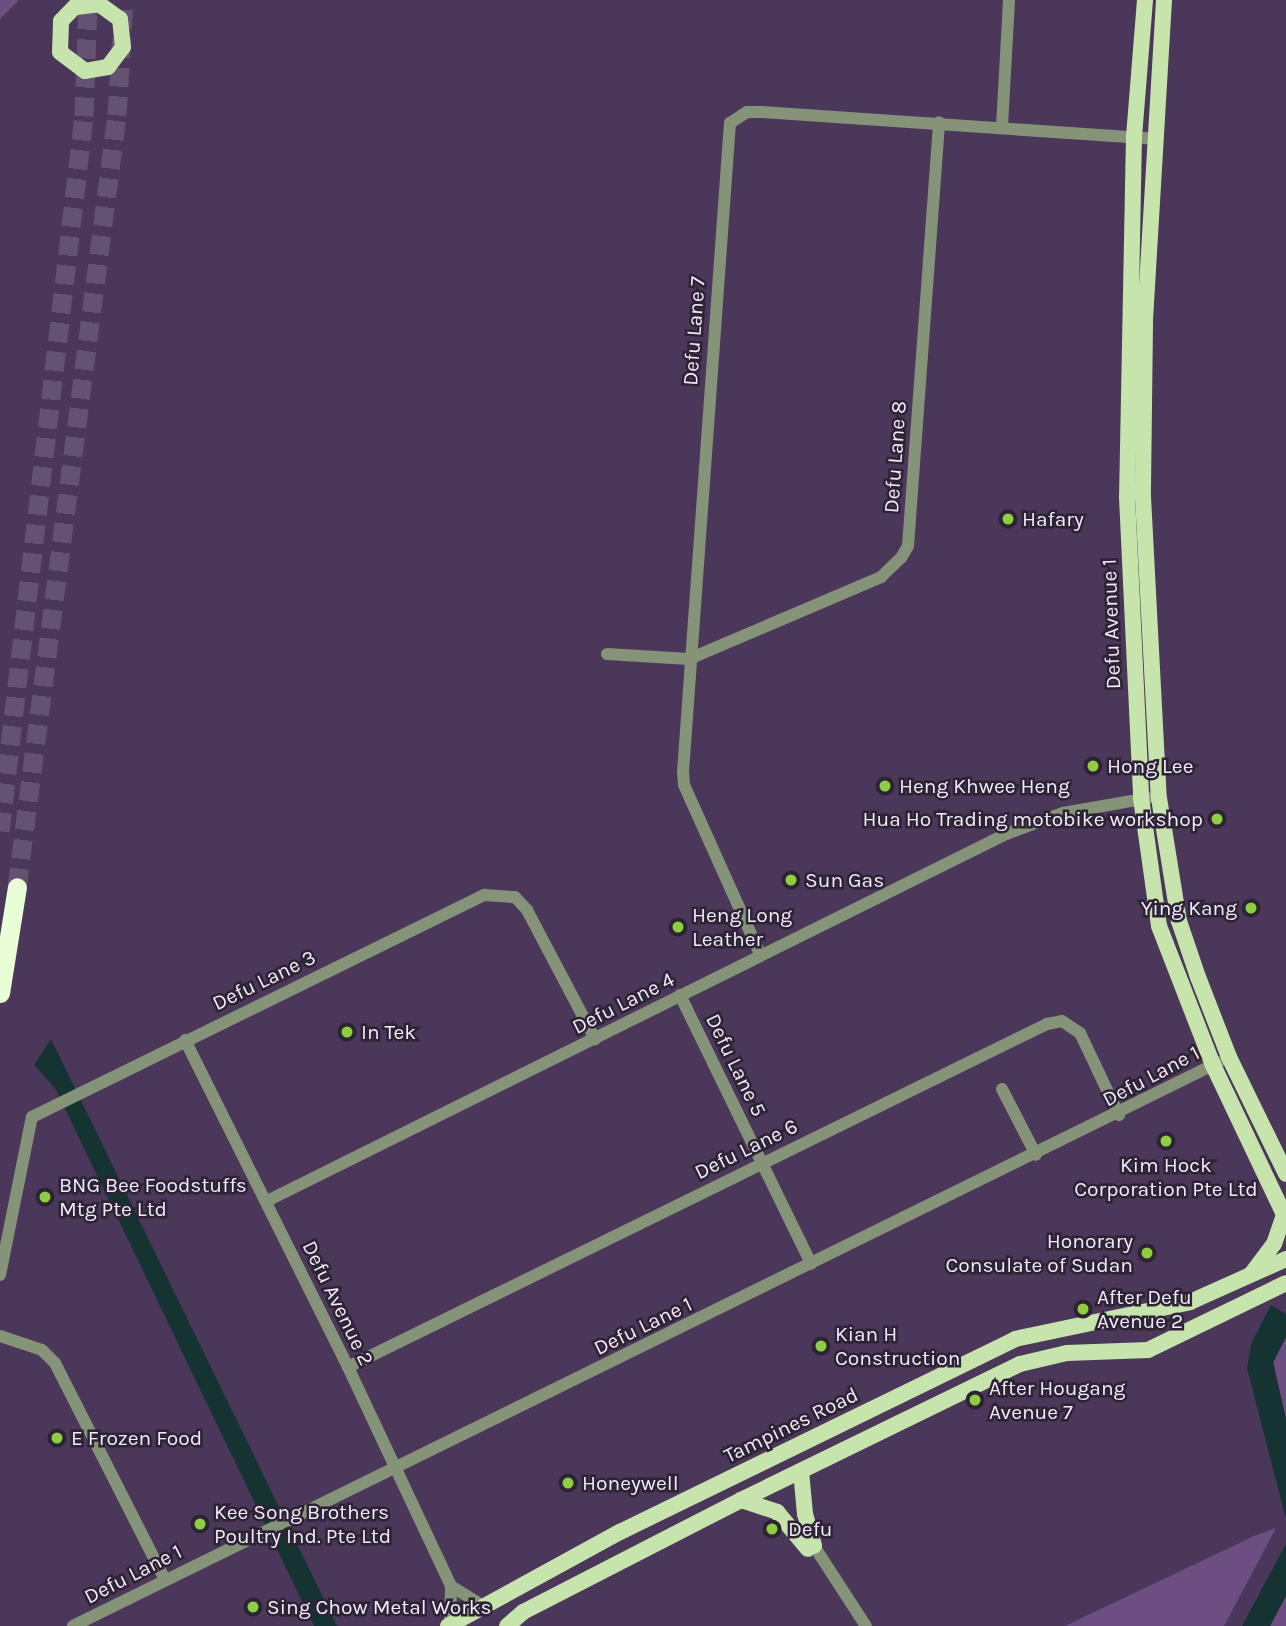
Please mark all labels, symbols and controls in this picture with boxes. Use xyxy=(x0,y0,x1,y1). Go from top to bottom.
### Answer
street label: Defu Lane 7 xyxy=(678,276,710,386)
street label: Defu Lane 8 xyxy=(879,400,911,514)
place label: Hafary xyxy=(1022,506,1084,532)
marker: Hafary xyxy=(1000,511,1016,527)
street label: Defu Avenue 1 xyxy=(1096,558,1126,690)
place label: Hong Lee xyxy=(1107,753,1193,779)
marker: Hong Lee xyxy=(1085,758,1101,774)
place label: Heng Khwee Heng xyxy=(899,773,1070,799)
marker: Heng Khwee Heng xyxy=(877,778,893,794)
place label: Hua Ho Trading motobike workshop xyxy=(862,806,1203,832)
marker: Hua Ho Trading motobike workshop xyxy=(1209,811,1225,827)
place label: Sun Gas xyxy=(805,867,884,893)
marker: Sun Gas xyxy=(783,872,799,888)
place label: Ying Kang xyxy=(1141,895,1237,921)
marker: Ying Kang xyxy=(1243,900,1259,916)
place label: Heng Long Leather xyxy=(692,902,792,952)
marker: Heng Long Leather xyxy=(670,919,686,935)
street label: Defu Lane 3 xyxy=(208,944,320,1016)
street label: Defu Lane 4 xyxy=(568,967,678,1039)
street label: Defu Lane 5 xyxy=(700,1009,772,1121)
place label: In Tek xyxy=(361,1019,416,1045)
marker: In Tek xyxy=(339,1024,355,1040)
street label: Defu Lane 1 xyxy=(1098,1040,1204,1112)
street label: Defu Lane 6 xyxy=(690,1113,802,1185)
marker: Kim Hock Corporation Pte Ltd xyxy=(1158,1133,1174,1149)
place label: Kim Hock Corporation Pte Ltd xyxy=(1074,1152,1258,1202)
place label: BNG Bee Foodstuffs Mtg Pte Ltd xyxy=(59,1172,247,1222)
marker: BNG Bee Foodstuffs Mtg Pte Ltd xyxy=(37,1189,53,1205)
place label: Honorary Consulate of Sudan xyxy=(945,1228,1133,1278)
street label: Defu Avenue 2 xyxy=(297,1236,379,1370)
marker: Honorary Consulate of Sudan xyxy=(1139,1245,1155,1261)
place label: After Defu Avenue 2 xyxy=(1097,1284,1192,1334)
street label: Defu Lane 1 xyxy=(590,1291,696,1361)
marker: After Defu Avenue 2 xyxy=(1075,1301,1091,1317)
place label: Kian H Construction xyxy=(835,1321,960,1371)
marker: Kian H Construction xyxy=(813,1338,829,1354)
place label: After Hougang Avenue 7 xyxy=(989,1375,1125,1425)
street label: Tampines Road xyxy=(720,1382,862,1468)
marker: After Hougang Avenue 7 xyxy=(967,1392,983,1408)
place label: E Frozen Food xyxy=(71,1425,202,1451)
marker: E Frozen Food xyxy=(49,1430,65,1446)
place label: Honeywell xyxy=(582,1470,679,1496)
marker: Honeywell xyxy=(560,1475,576,1491)
place label: Kee Song Brothers Poultry Ind. Pte Ltd xyxy=(214,1499,391,1549)
marker: Kee Song Brothers Poultry Ind. Pte Ltd xyxy=(192,1516,208,1532)
place label: Defu xyxy=(788,1516,833,1542)
marker: Defu xyxy=(762,1519,782,1539)
street label: Defu Lane 1 xyxy=(80,1539,186,1609)
place label: Sing Chow Metal Works xyxy=(267,1594,492,1620)
marker: Sing Chow Metal Works xyxy=(245,1599,261,1615)

